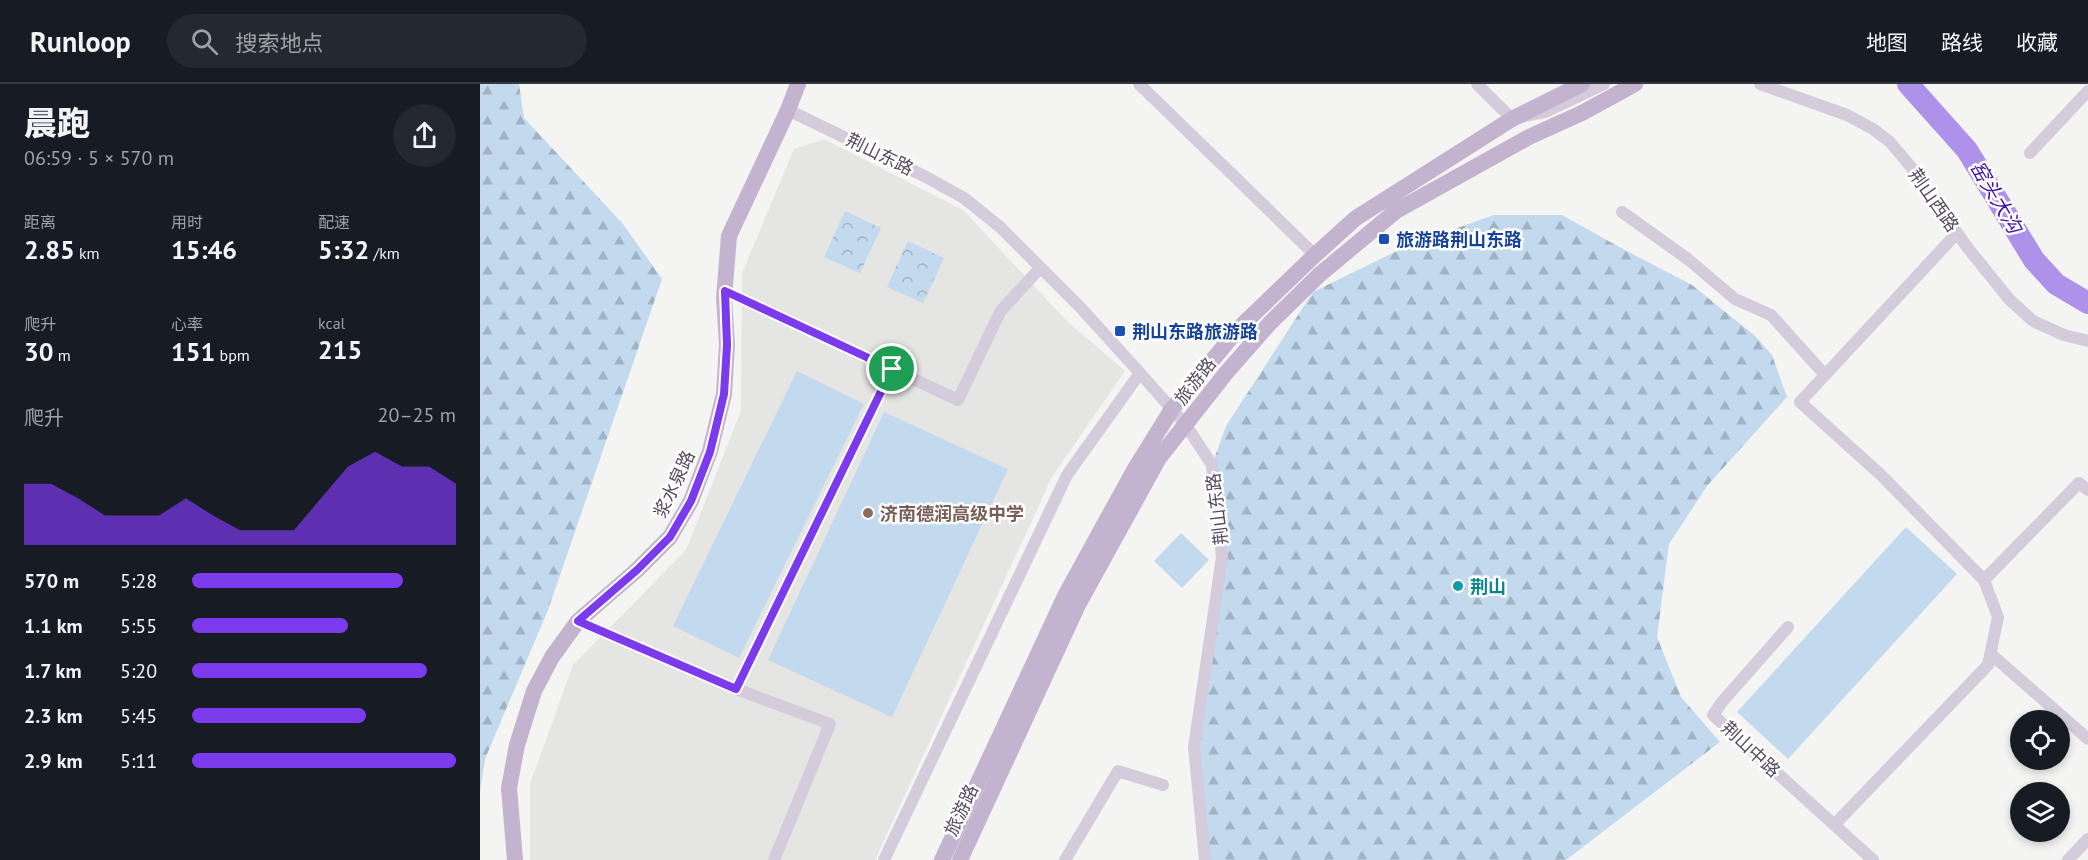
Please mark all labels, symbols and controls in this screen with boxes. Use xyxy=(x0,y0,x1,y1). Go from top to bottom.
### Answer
search box xyxy=(167,14,587,68)
text: Runloop xyxy=(30,23,131,60)
icon: search xyxy=(188,25,221,58)
text: 搜索地点 xyxy=(236,29,324,57)
text: 地图 xyxy=(1866,29,1908,56)
text: 路线 xyxy=(1941,29,1983,56)
text: 收藏 xyxy=(2016,29,2058,56)
text: 晨跑 xyxy=(24,101,90,144)
button: share xyxy=(393,104,456,167)
street label: 荆山东路 xyxy=(843,128,917,180)
text: 06:59 · 5 × 570 m xyxy=(24,145,174,171)
water label: 窑头大沟 xyxy=(1964,156,2029,240)
street label: 荆山西路 xyxy=(1904,164,1964,236)
text: 距离 xyxy=(24,212,56,232)
text: 用时 xyxy=(171,212,203,232)
text: 配速 xyxy=(318,212,350,232)
place label: 旅游路荆山东路 xyxy=(1396,228,1522,251)
marker: 旅游路荆山东路 xyxy=(1377,232,1391,246)
text: 2.85 xyxy=(24,233,75,266)
text: 15:46 xyxy=(171,233,237,266)
text: 5:32 xyxy=(318,233,369,266)
text: km xyxy=(75,243,100,263)
text: /km xyxy=(369,243,400,263)
text: kcal xyxy=(318,313,345,333)
text: 爬升 xyxy=(24,314,56,334)
text: 心率 xyxy=(171,314,203,334)
place label: 荆山东路旅游路 xyxy=(1132,320,1258,343)
marker: 荆山东路旅游路 xyxy=(1113,324,1127,338)
text: 215 xyxy=(318,333,362,366)
text: 30 xyxy=(24,335,53,368)
text: 151 xyxy=(171,335,215,368)
pin xyxy=(866,343,917,394)
text: m xyxy=(53,345,71,365)
text: bpm xyxy=(215,345,250,365)
icon: arrive xyxy=(875,352,908,385)
street label: 旅游路 xyxy=(1169,353,1221,409)
text: 20–25 m xyxy=(378,402,456,428)
text: 爬升 xyxy=(24,405,64,431)
street label: 浆水泉路 xyxy=(648,447,700,521)
street label: 荆山东路 xyxy=(1201,472,1233,546)
place label: 济南德润高级中学 xyxy=(880,502,1024,525)
marker: 济南德润高级中学 xyxy=(861,506,875,520)
text: 570 m xyxy=(24,568,79,594)
text: 5:28 xyxy=(120,568,157,594)
place label: 荆山 xyxy=(1470,575,1506,598)
marker: 荆山 xyxy=(1451,579,1465,593)
text: 1.1 km xyxy=(24,613,83,639)
text: 5:55 xyxy=(120,613,157,639)
text: 1.7 km xyxy=(24,658,82,684)
text: 5:20 xyxy=(120,658,157,684)
text: 2.3 km xyxy=(24,703,83,729)
text: 5:45 xyxy=(120,703,157,729)
map controls xyxy=(2010,710,2070,842)
button: locate xyxy=(2010,710,2070,770)
street label: 荆山中路 xyxy=(1717,716,1785,782)
text: 2.9 km xyxy=(24,748,83,774)
text: 5:11 xyxy=(120,748,157,774)
street label: 旅游路 xyxy=(939,781,983,839)
button: layers xyxy=(2010,782,2070,842)

